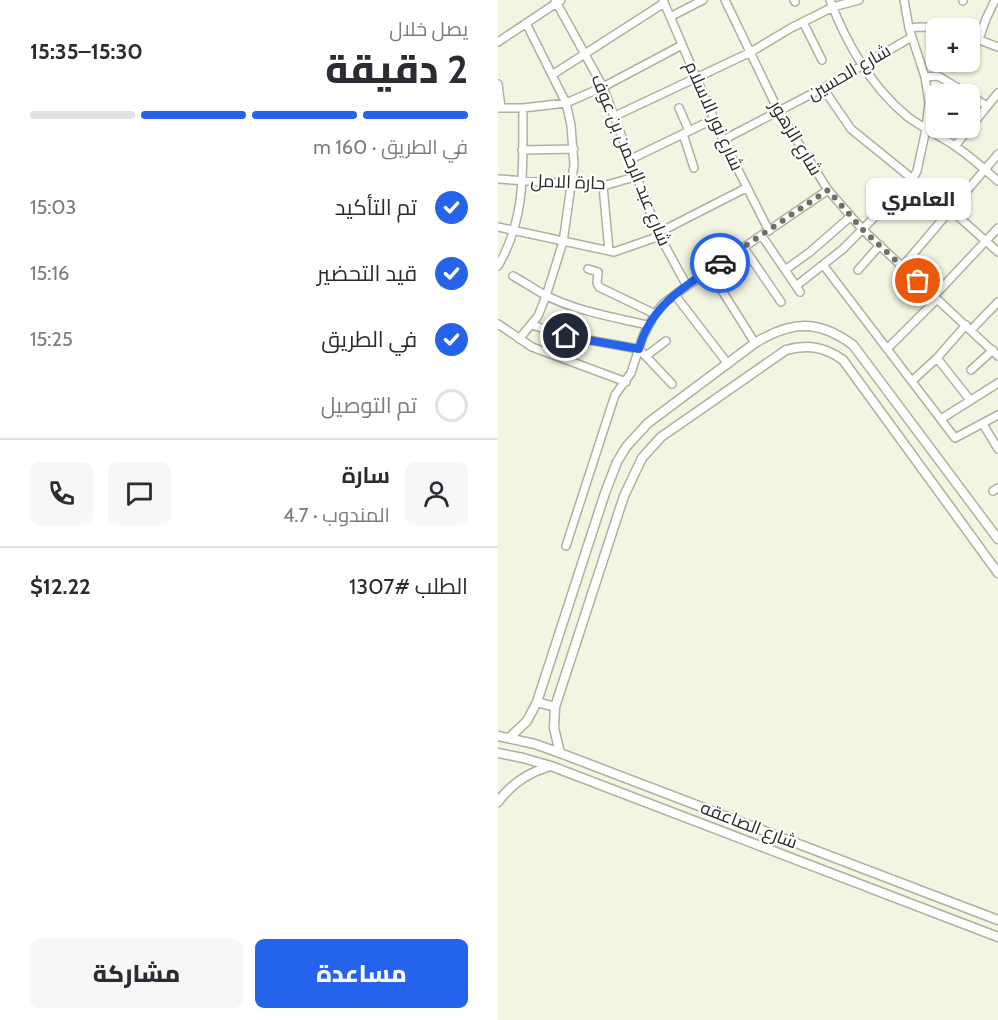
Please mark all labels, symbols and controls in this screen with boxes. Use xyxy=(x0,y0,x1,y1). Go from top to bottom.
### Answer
text: يصل خلال xyxy=(389,17,468,41)
map controls xyxy=(926,18,980,138)
button: + xyxy=(926,18,980,72)
text: 15:30–15:35 xyxy=(30,38,143,65)
street label: شارع الحسين xyxy=(803,39,895,106)
text: 2 دقيقة xyxy=(325,45,468,93)
street label: شارع نور الاسلام xyxy=(679,58,748,175)
street label: شارع عبد الرحمن بن عوف xyxy=(585,71,676,250)
button: − xyxy=(926,84,980,138)
street label: شارع الزهور xyxy=(764,96,827,180)
text: في الطريق · 160 m xyxy=(313,135,468,159)
street label: حارة الامل xyxy=(530,170,606,194)
callout: العامري xyxy=(866,179,970,221)
text: العامري xyxy=(881,187,956,211)
icon: check xyxy=(435,191,468,224)
text: تم التأكيد xyxy=(335,194,417,221)
text: 15:03 xyxy=(30,195,76,219)
courier xyxy=(690,233,750,293)
icon: car xyxy=(704,247,737,280)
pin xyxy=(892,255,943,306)
icon: check xyxy=(435,257,468,290)
text: قيد التحضير xyxy=(317,260,417,287)
text: 15:16 xyxy=(30,261,69,285)
icon: bag xyxy=(901,264,934,297)
pin xyxy=(540,310,591,361)
icon: home xyxy=(549,319,582,352)
icon: check xyxy=(435,323,468,356)
text: في الطريق xyxy=(321,326,417,353)
text: 15:25 xyxy=(30,327,73,351)
text: تم التوصيل xyxy=(321,392,417,419)
button: phone xyxy=(30,462,93,525)
button: chat xyxy=(108,462,171,525)
text: سارة xyxy=(342,462,390,489)
button: person xyxy=(405,462,468,525)
text: المندوب · 4.7 xyxy=(283,503,390,527)
text: $12.22 xyxy=(30,573,91,600)
text: الطلب #1307 xyxy=(349,573,468,600)
street label: شارع الصاعقه xyxy=(697,796,801,854)
button: مشاركة xyxy=(30,939,243,1008)
button: مساعدة xyxy=(255,939,468,1008)

